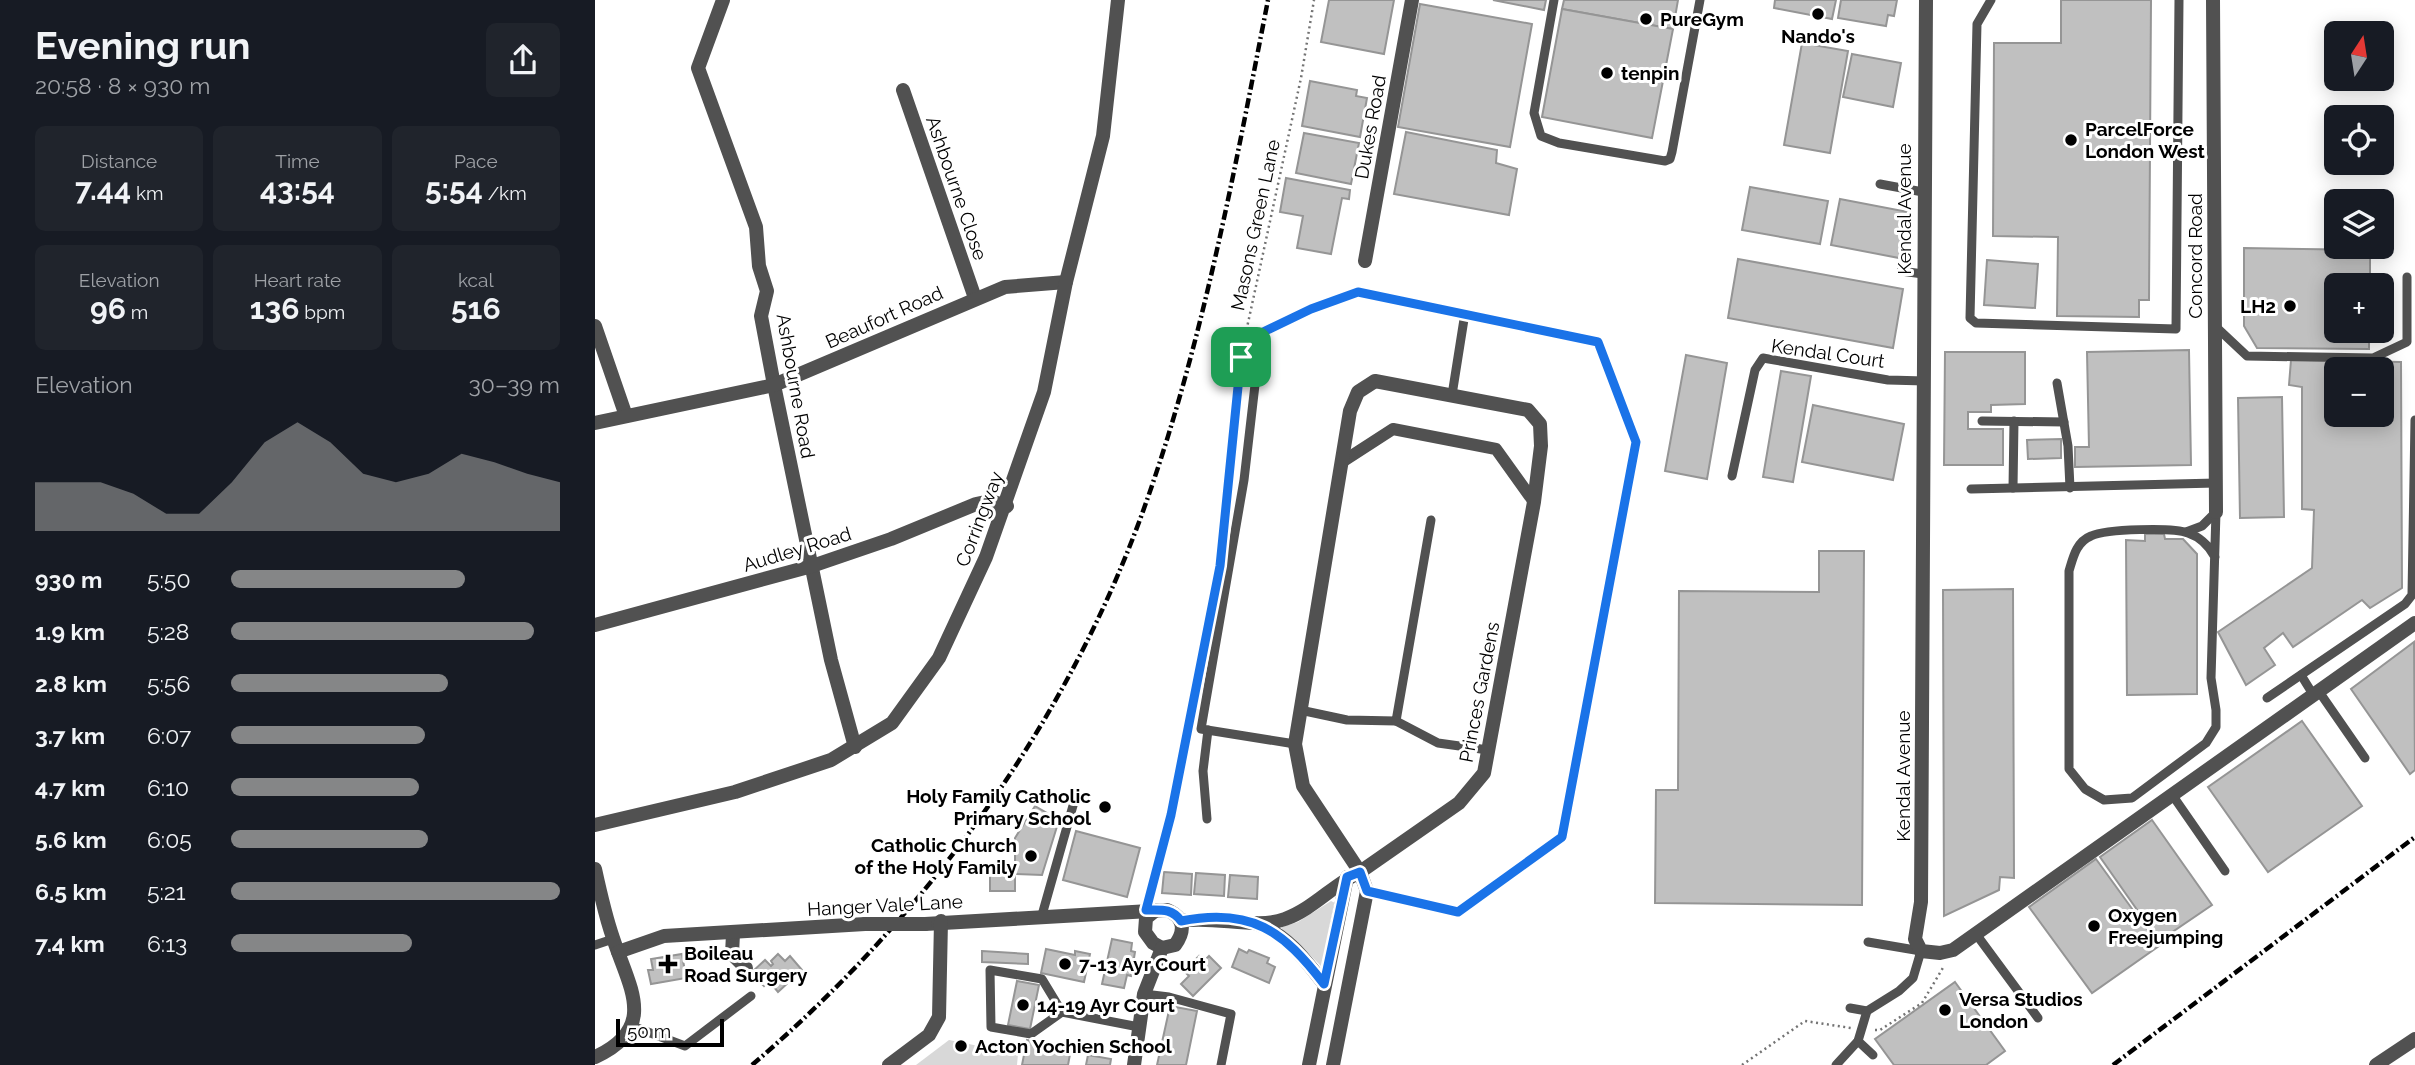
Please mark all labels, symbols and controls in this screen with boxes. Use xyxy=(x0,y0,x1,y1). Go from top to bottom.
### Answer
marker: Nando's xyxy=(1810,6,1826,22)
place label: PureGym xyxy=(1660,8,1744,30)
marker: PureGym xyxy=(1638,11,1654,27)
north arrow xyxy=(2324,21,2394,91)
map controls xyxy=(2324,21,2394,427)
text: Evening run xyxy=(35,23,250,68)
button: share xyxy=(486,23,560,97)
place label: Nando's xyxy=(1781,25,1855,47)
place label: tenpin xyxy=(1621,62,1679,84)
marker: tenpin xyxy=(1599,65,1615,81)
text: 20:58 · 8 × 930 m xyxy=(35,72,210,99)
street label: Dukes Road xyxy=(1350,73,1390,181)
button: locate xyxy=(2324,105,2394,175)
street label: Ashbourne Close xyxy=(922,113,992,263)
place label: ParcelForce London West xyxy=(2085,118,2206,162)
marker: ParcelForce London West xyxy=(2063,132,2079,148)
street label: Masons Green Lane xyxy=(1226,137,1284,313)
street label: Kendal Avenue xyxy=(1893,143,1915,275)
text: Distance xyxy=(81,150,157,172)
text: Time xyxy=(275,150,320,172)
text: Pace xyxy=(454,150,498,172)
text: 7.44 xyxy=(75,172,131,207)
text: 43:54 xyxy=(260,172,335,207)
text: 5:54 xyxy=(425,172,483,207)
text: km xyxy=(131,182,163,204)
text: /km xyxy=(483,182,527,204)
button: layers xyxy=(2324,189,2394,259)
street label: Concord Road xyxy=(2184,193,2206,319)
text: Elevation xyxy=(79,269,160,291)
text: Heart rate xyxy=(254,269,341,291)
text: kcal xyxy=(458,269,494,291)
button: + xyxy=(2324,273,2394,343)
street label: Beaufort Road xyxy=(822,281,946,353)
text: 96 xyxy=(90,291,126,326)
text: 136 xyxy=(250,291,300,326)
text: 516 xyxy=(451,291,501,326)
place label: LH2 xyxy=(2240,295,2276,317)
marker: LH2 xyxy=(2282,298,2298,314)
text: m xyxy=(126,301,148,323)
text: bpm xyxy=(300,301,345,323)
street label: Ashbourne Road xyxy=(772,312,820,460)
pin xyxy=(1211,327,1271,387)
street label: Kendal Court xyxy=(1770,334,1887,372)
icon: arrive xyxy=(1222,338,1260,376)
button: − xyxy=(2324,357,2394,427)
text: Elevation xyxy=(35,371,133,398)
text: 30–39 m xyxy=(469,371,560,398)
street label: Corringway xyxy=(951,468,1007,570)
street label: Audley Road xyxy=(740,522,854,576)
text: 930 m xyxy=(35,566,102,593)
text: 5:50 xyxy=(147,566,190,593)
text: 1.9 km xyxy=(35,618,105,645)
text: 5:28 xyxy=(147,618,189,645)
street label: Princes Gardens xyxy=(1455,620,1503,764)
text: 2.8 km xyxy=(35,670,107,697)
text: 5:56 xyxy=(147,670,190,697)
street label: Kendal Avenue xyxy=(1892,710,1914,842)
text: 3.7 km xyxy=(35,722,105,749)
text: 6:07 xyxy=(147,722,191,749)
text: 4.7 km xyxy=(35,774,106,801)
text: 6:10 xyxy=(147,774,189,801)
place label: Holy Family Catholic Primary School xyxy=(906,785,1092,829)
marker: Holy Family Catholic Primary School xyxy=(1097,799,1113,815)
text: 5.6 km xyxy=(35,826,107,853)
text: 6:05 xyxy=(147,826,192,853)
place label: Catholic Church of the Holy Family xyxy=(855,834,1018,878)
marker: Catholic Church of the Holy Family xyxy=(1023,848,1039,864)
text: 6.5 km xyxy=(35,878,107,905)
text: 5:21 xyxy=(147,878,186,905)
street label: Hanger Vale Lane xyxy=(807,890,963,920)
place label: Oxygen Freejumping xyxy=(2108,904,2223,948)
marker: Oxygen Freejumping xyxy=(2086,918,2102,934)
text: 7.4 km xyxy=(35,930,105,957)
text: 6:13 xyxy=(147,930,187,957)
place label: Boileau Road Surgery xyxy=(684,942,808,986)
place label: 7-13 Ayr Court xyxy=(1079,953,1207,975)
marker: Boileau Road Surgery xyxy=(658,954,678,974)
marker: 7-13 Ayr Court xyxy=(1057,956,1073,972)
place label: Versa Studios London xyxy=(1959,988,2083,1032)
place label: 14-19 Ayr Court xyxy=(1037,994,1175,1016)
marker: 14-19 Ayr Court xyxy=(1015,997,1031,1013)
marker: Versa Studios London xyxy=(1937,1002,1953,1018)
scale bar xyxy=(616,1016,725,1048)
text: 50 m xyxy=(627,1020,671,1042)
place label: Acton Yochien School xyxy=(975,1035,1173,1057)
marker: Acton Yochien School xyxy=(953,1038,969,1054)

